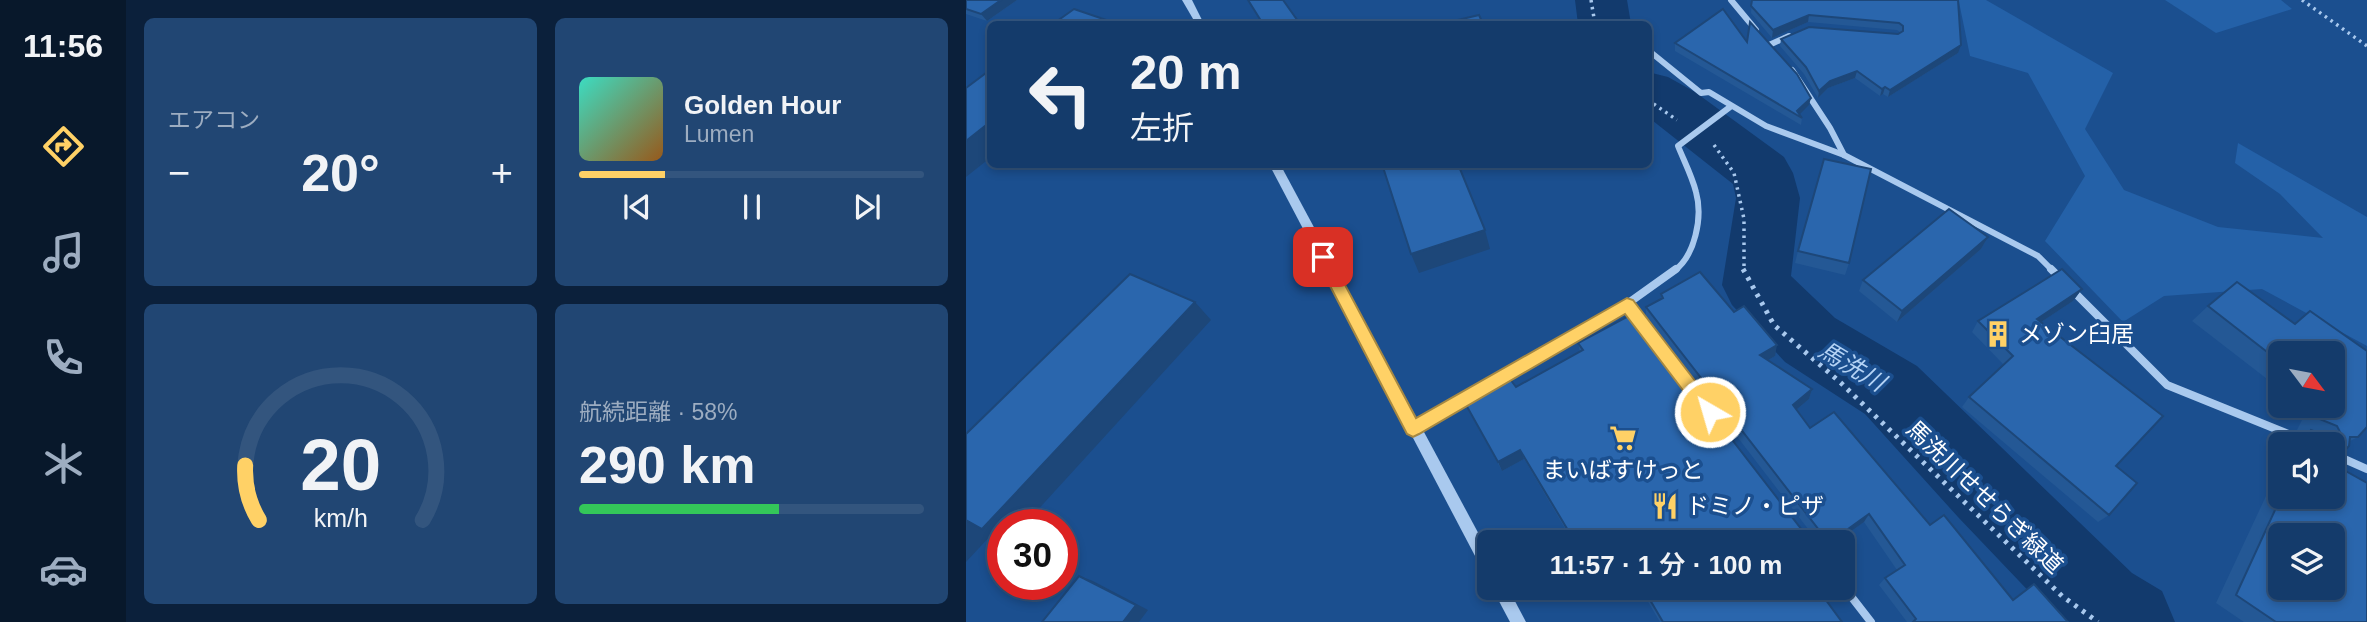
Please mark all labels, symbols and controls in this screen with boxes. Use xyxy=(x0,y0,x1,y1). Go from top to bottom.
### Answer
text: 11:56 xyxy=(23,28,103,64)
text: 20 m xyxy=(1130,45,1242,99)
icon: left xyxy=(1015,49,1106,140)
text: Golden Hour xyxy=(684,90,841,120)
text: エアコン xyxy=(168,107,260,133)
text: 左折 xyxy=(1130,110,1194,146)
text: Lumen xyxy=(684,121,754,147)
icon: directions xyxy=(39,122,88,171)
text: 20° xyxy=(301,144,380,202)
text: − xyxy=(168,152,190,194)
text: + xyxy=(491,152,513,194)
icon: previous xyxy=(618,188,656,226)
icon: pause xyxy=(733,188,771,226)
icon: next xyxy=(848,188,886,226)
pin xyxy=(1293,227,1353,287)
icon: music xyxy=(39,228,88,277)
icon: arrive xyxy=(1304,238,1342,276)
building icon: メゾン臼居 xyxy=(1983,319,2013,349)
place label: メゾン臼居 xyxy=(2019,321,2134,347)
icon: phone xyxy=(39,333,88,382)
water label: 馬洗川 xyxy=(1814,336,1892,398)
north arrow xyxy=(2268,341,2345,418)
map controls xyxy=(2268,341,2345,600)
position arrow xyxy=(1673,375,1747,449)
text: 航続距離 · 58% xyxy=(579,399,737,425)
street label: 馬洗川せせらぎ緑道 xyxy=(1902,416,2068,578)
supermarket icon: まいばすけっと xyxy=(1608,423,1638,453)
text: 20 xyxy=(300,424,381,505)
button: sound xyxy=(2268,432,2345,509)
text: 290 km xyxy=(579,436,755,494)
icon: climate xyxy=(39,439,88,488)
place label: まいばすけっと xyxy=(1543,457,1704,483)
restaurant icon: ドミノ・ピザ xyxy=(1650,491,1680,521)
place label: ドミノ・ピザ xyxy=(1686,493,1824,519)
text: km/h xyxy=(313,504,368,532)
speed limit sign: 30 xyxy=(987,509,1078,600)
button: layers xyxy=(2268,523,2345,600)
icon: car xyxy=(39,545,88,594)
text: 11:57 · 1 分 · 100 m xyxy=(1550,550,1782,580)

